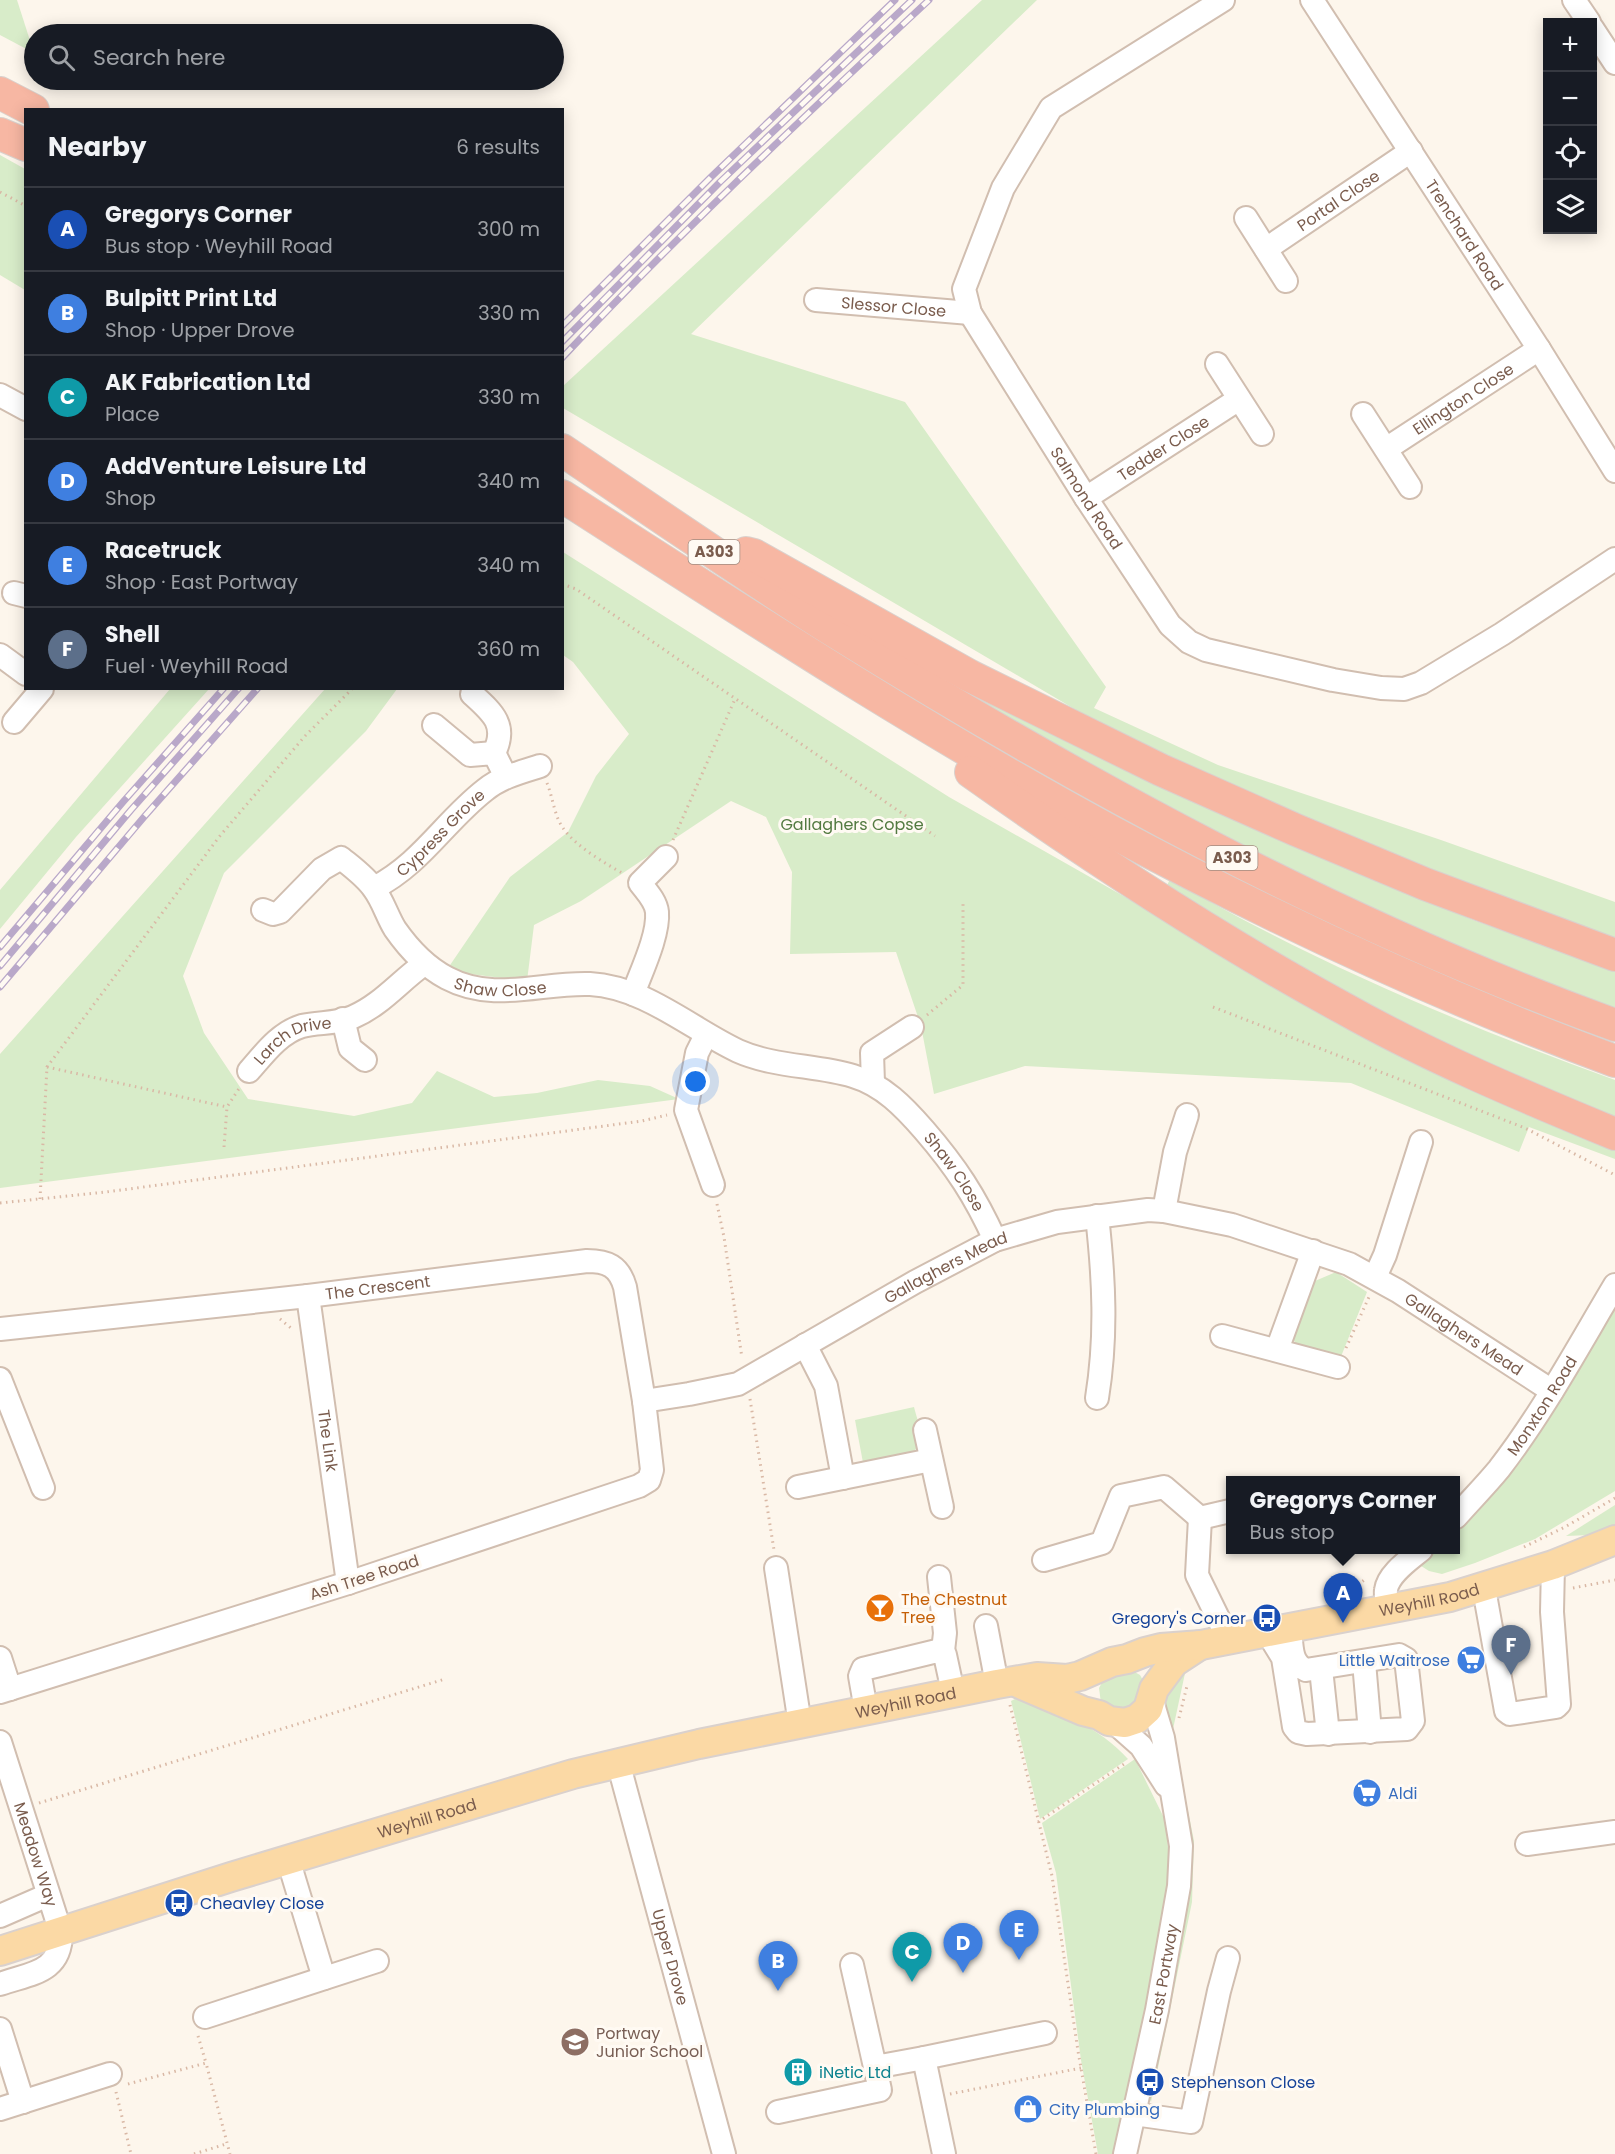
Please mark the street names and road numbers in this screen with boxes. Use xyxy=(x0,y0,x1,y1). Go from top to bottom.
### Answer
street label: Portal Close xyxy=(1292,164,1384,237)
street label: Trenchard Road xyxy=(1420,175,1509,295)
street label: Slessor Close xyxy=(840,291,947,323)
street label: Ellington Close xyxy=(1408,358,1518,441)
street label: Tedder Close xyxy=(1113,410,1214,487)
street label: Salmond Road xyxy=(1045,442,1128,554)
road number: A303 xyxy=(688,540,740,564)
street label: Cypress Grove xyxy=(391,784,490,882)
road number: A303 xyxy=(1206,846,1258,870)
street label: Shaw Close xyxy=(451,972,548,1002)
street label: Larch Drive xyxy=(248,1011,333,1070)
street label: Shaw Close xyxy=(918,1127,990,1216)
street label: Gallaghers Mead xyxy=(880,1226,1010,1310)
street label: The Crescent xyxy=(324,1270,432,1306)
street label: Gallaghers Mead xyxy=(1400,1287,1527,1381)
street label: Monxton Road xyxy=(1502,1352,1583,1460)
street label: The Link xyxy=(312,1408,343,1474)
street label: Ash Tree Road xyxy=(306,1549,422,1606)
street label: Weyhill Road xyxy=(1377,1578,1482,1622)
street label: Weyhill Road xyxy=(853,1681,958,1724)
street label: Weyhill Road xyxy=(374,1793,479,1844)
street label: Meadow Way xyxy=(8,1799,63,1910)
street label: Upper Drove xyxy=(646,1906,694,2008)
street label: East Portway xyxy=(1143,1922,1184,2027)

